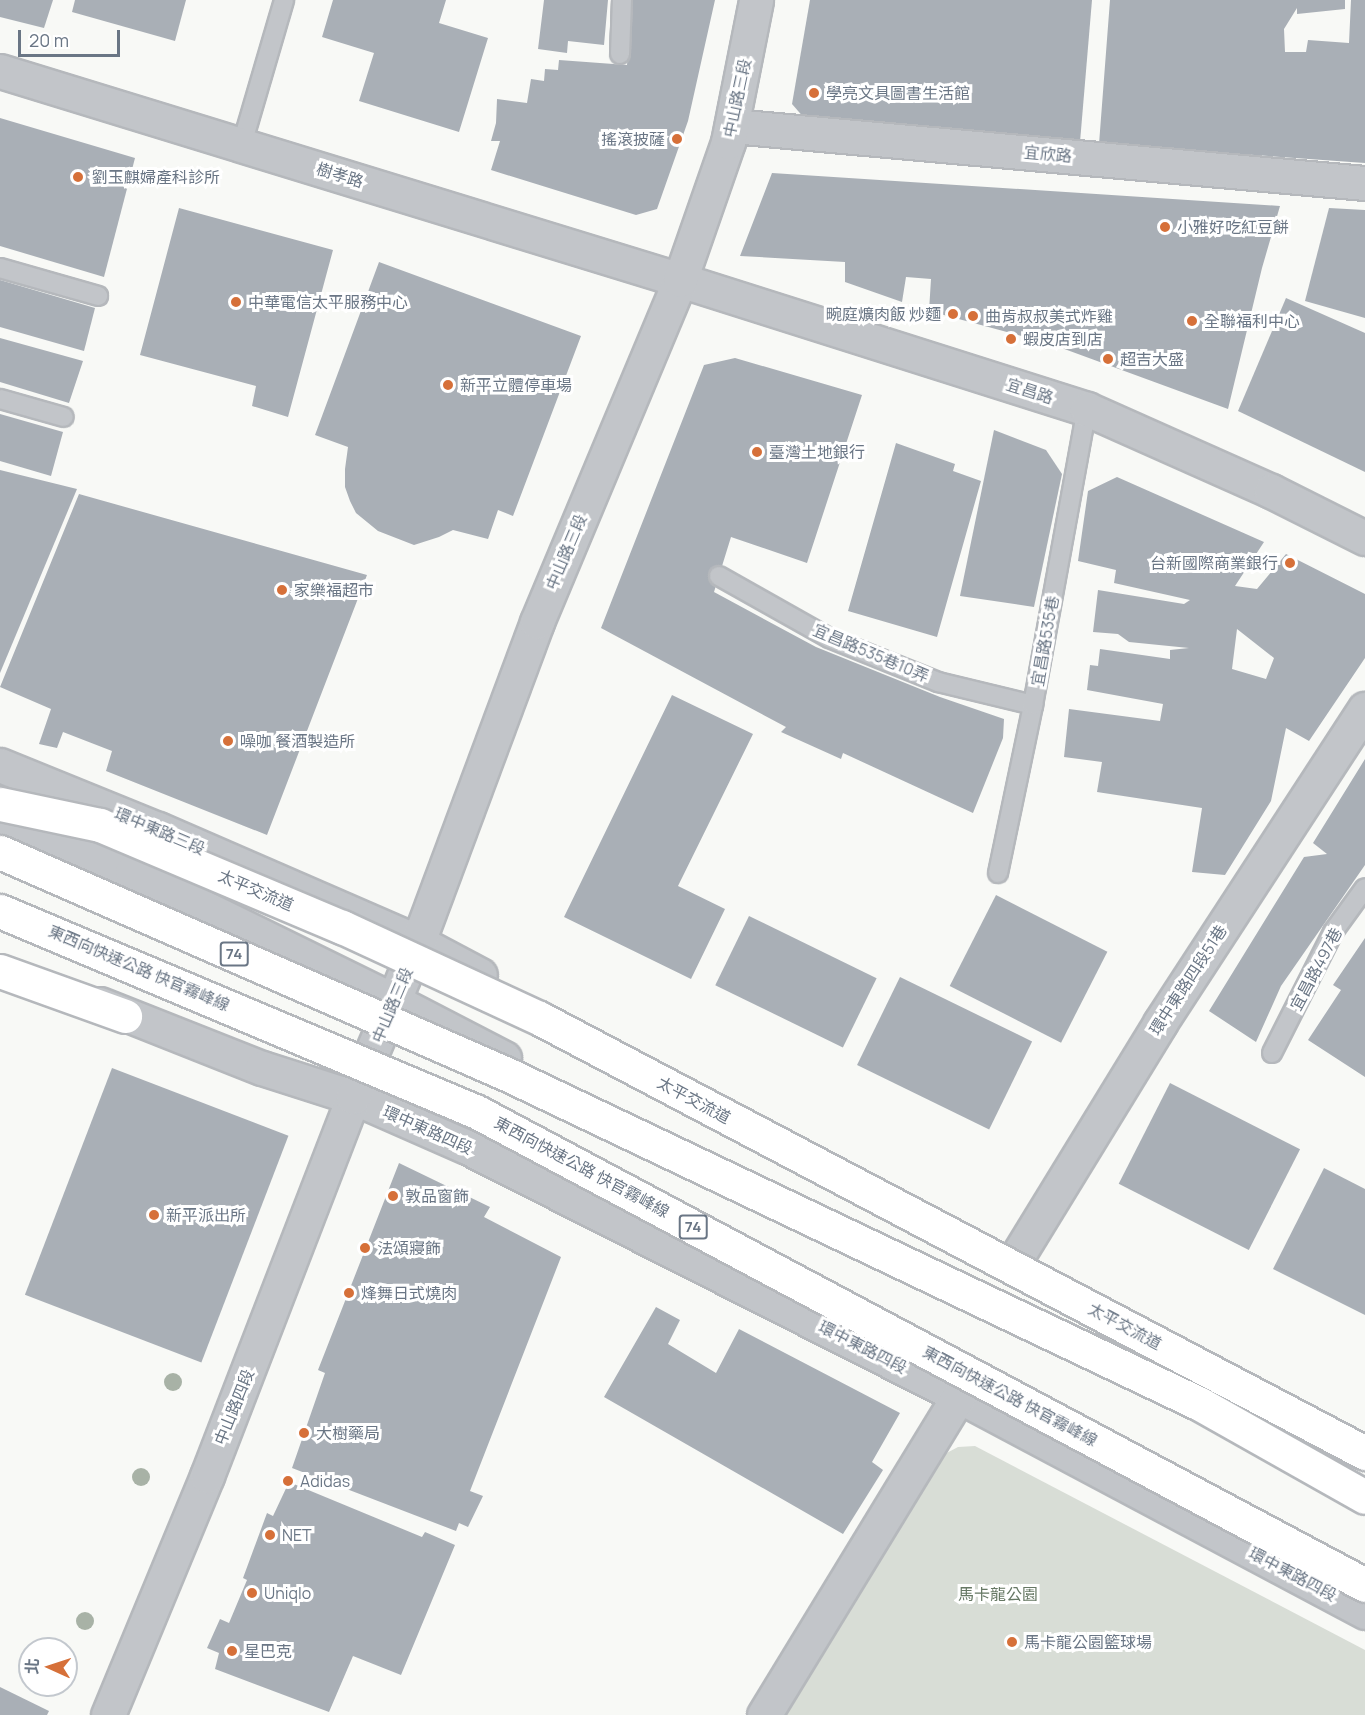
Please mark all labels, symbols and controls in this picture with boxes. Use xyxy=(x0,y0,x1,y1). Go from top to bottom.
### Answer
scale bar xyxy=(21,18,123,56)
text: 20 m xyxy=(29,28,69,52)
street label: 中山路三段 xyxy=(719,57,755,139)
place label: 學亮文具圖書生活館 xyxy=(826,83,970,103)
marker: 學亮文具圖書生活館 xyxy=(807,86,821,100)
place label: 搖滾披薩 xyxy=(601,129,665,149)
marker: 搖滾披薩 xyxy=(670,132,684,146)
street label: 宜欣路 xyxy=(1023,142,1073,166)
street label: 樹孝路 xyxy=(314,159,366,191)
place label: 劉玉麒婦產科診所 xyxy=(92,167,220,187)
marker: 劉玉麒婦產科診所 xyxy=(69,168,87,186)
place label: 小雅好吃紅豆餅 xyxy=(1177,217,1289,237)
marker: 小雅好吃紅豆餅 xyxy=(1158,220,1172,234)
place label: 中華電信太平服務中心 xyxy=(248,292,408,312)
marker: 中華電信太平服務中心 xyxy=(229,295,243,309)
place label: 畹庭爌肉飯 炒麵 xyxy=(826,304,941,324)
place label: 曲肯叔叔美式炸雞 xyxy=(985,306,1113,326)
marker: 畹庭爌肉飯 炒麵 xyxy=(946,307,960,321)
marker: 曲肯叔叔美式炸雞 xyxy=(966,309,980,323)
place label: 全聯福利中心 xyxy=(1204,311,1300,331)
marker: 全聯福利中心 xyxy=(1185,314,1199,328)
place label: 蝦皮店到店 xyxy=(1023,329,1103,349)
marker: 蝦皮店到店 xyxy=(1004,332,1018,346)
place label: 超吉大盛 xyxy=(1120,349,1184,369)
marker: 超吉大盛 xyxy=(1101,352,1115,366)
street label: 宜昌路 xyxy=(1004,374,1056,408)
place label: 新平立體停車場 xyxy=(460,375,572,395)
marker: 新平立體停車場 xyxy=(441,378,455,392)
place label: 臺灣土地銀行 xyxy=(769,442,865,462)
marker: 臺灣土地銀行 xyxy=(750,445,764,459)
street label: 中山路三段 xyxy=(542,511,590,593)
place label: 台新國際商業銀行 xyxy=(1150,553,1278,573)
marker: 台新國際商業銀行 xyxy=(1283,556,1297,570)
place label: 家樂福超市 xyxy=(294,580,374,600)
marker: 家樂福超市 xyxy=(275,583,289,597)
street label: 宜昌路535巷 xyxy=(1028,594,1062,688)
street label: 宜昌路535巷10弄 xyxy=(810,620,932,686)
place label: 噪咖 餐酒製造所 xyxy=(240,731,355,751)
marker: 噪咖 餐酒製造所 xyxy=(221,734,235,748)
street label: 環中東路三段 xyxy=(112,803,208,859)
street label: 太平交流道 xyxy=(215,866,297,914)
street label: 東西向快速公路 快官霧峰線 xyxy=(45,921,233,1015)
street label: 環中東路四段51巷 xyxy=(1145,921,1231,1039)
street label: 宜昌路497巷 xyxy=(1286,924,1346,1014)
road number: 74 xyxy=(219,942,249,966)
street label: 中山路三段 xyxy=(368,964,416,1046)
street label: 太平交流道 xyxy=(654,1073,734,1127)
street label: 環中東路四段 xyxy=(380,1102,476,1158)
street label: 東西向快速公路 快官霧峰線 xyxy=(491,1113,673,1221)
place label: 敦品窗飾 xyxy=(405,1186,469,1206)
marker: 敦品窗飾 xyxy=(386,1189,400,1203)
place label: 新平派出所 xyxy=(166,1205,246,1225)
marker: 新平派出所 xyxy=(147,1208,161,1222)
road number: 74 xyxy=(678,1215,708,1239)
place label: 法頌寢飾 xyxy=(377,1238,441,1258)
marker: 法頌寢飾 xyxy=(358,1241,372,1255)
place label: 烽舞日式燒肉 xyxy=(361,1283,457,1303)
marker: 烽舞日式燒肉 xyxy=(342,1286,356,1300)
street label: 太平交流道 xyxy=(1085,1299,1165,1353)
street label: 環中東路四段 xyxy=(816,1317,910,1377)
street label: 東西向快速公路 快官霧峰線 xyxy=(919,1342,1101,1450)
street label: 中山路四段 xyxy=(210,1366,258,1448)
place label: 大樹藥局 xyxy=(316,1423,380,1443)
marker: 大樹藥局 xyxy=(297,1426,311,1440)
place label: Adidas xyxy=(300,1471,350,1491)
marker: Adidas xyxy=(281,1474,295,1488)
place label: NET xyxy=(282,1525,312,1545)
marker: NET xyxy=(263,1528,277,1542)
street label: 環中東路四段 xyxy=(1246,1543,1340,1605)
place label: Uniqlo xyxy=(264,1583,311,1603)
park label: 馬卡龍公園 xyxy=(958,1584,1038,1604)
marker: Uniqlo xyxy=(245,1586,259,1600)
place label: 馬卡龍公園籃球場 xyxy=(1024,1632,1152,1652)
marker: 馬卡龍公園籃球場 xyxy=(1005,1635,1019,1649)
north arrow xyxy=(18,1637,78,1697)
place label: 星巴克 xyxy=(244,1641,292,1661)
marker: 星巴克 xyxy=(225,1644,239,1658)
text: 北 xyxy=(21,1658,43,1675)

